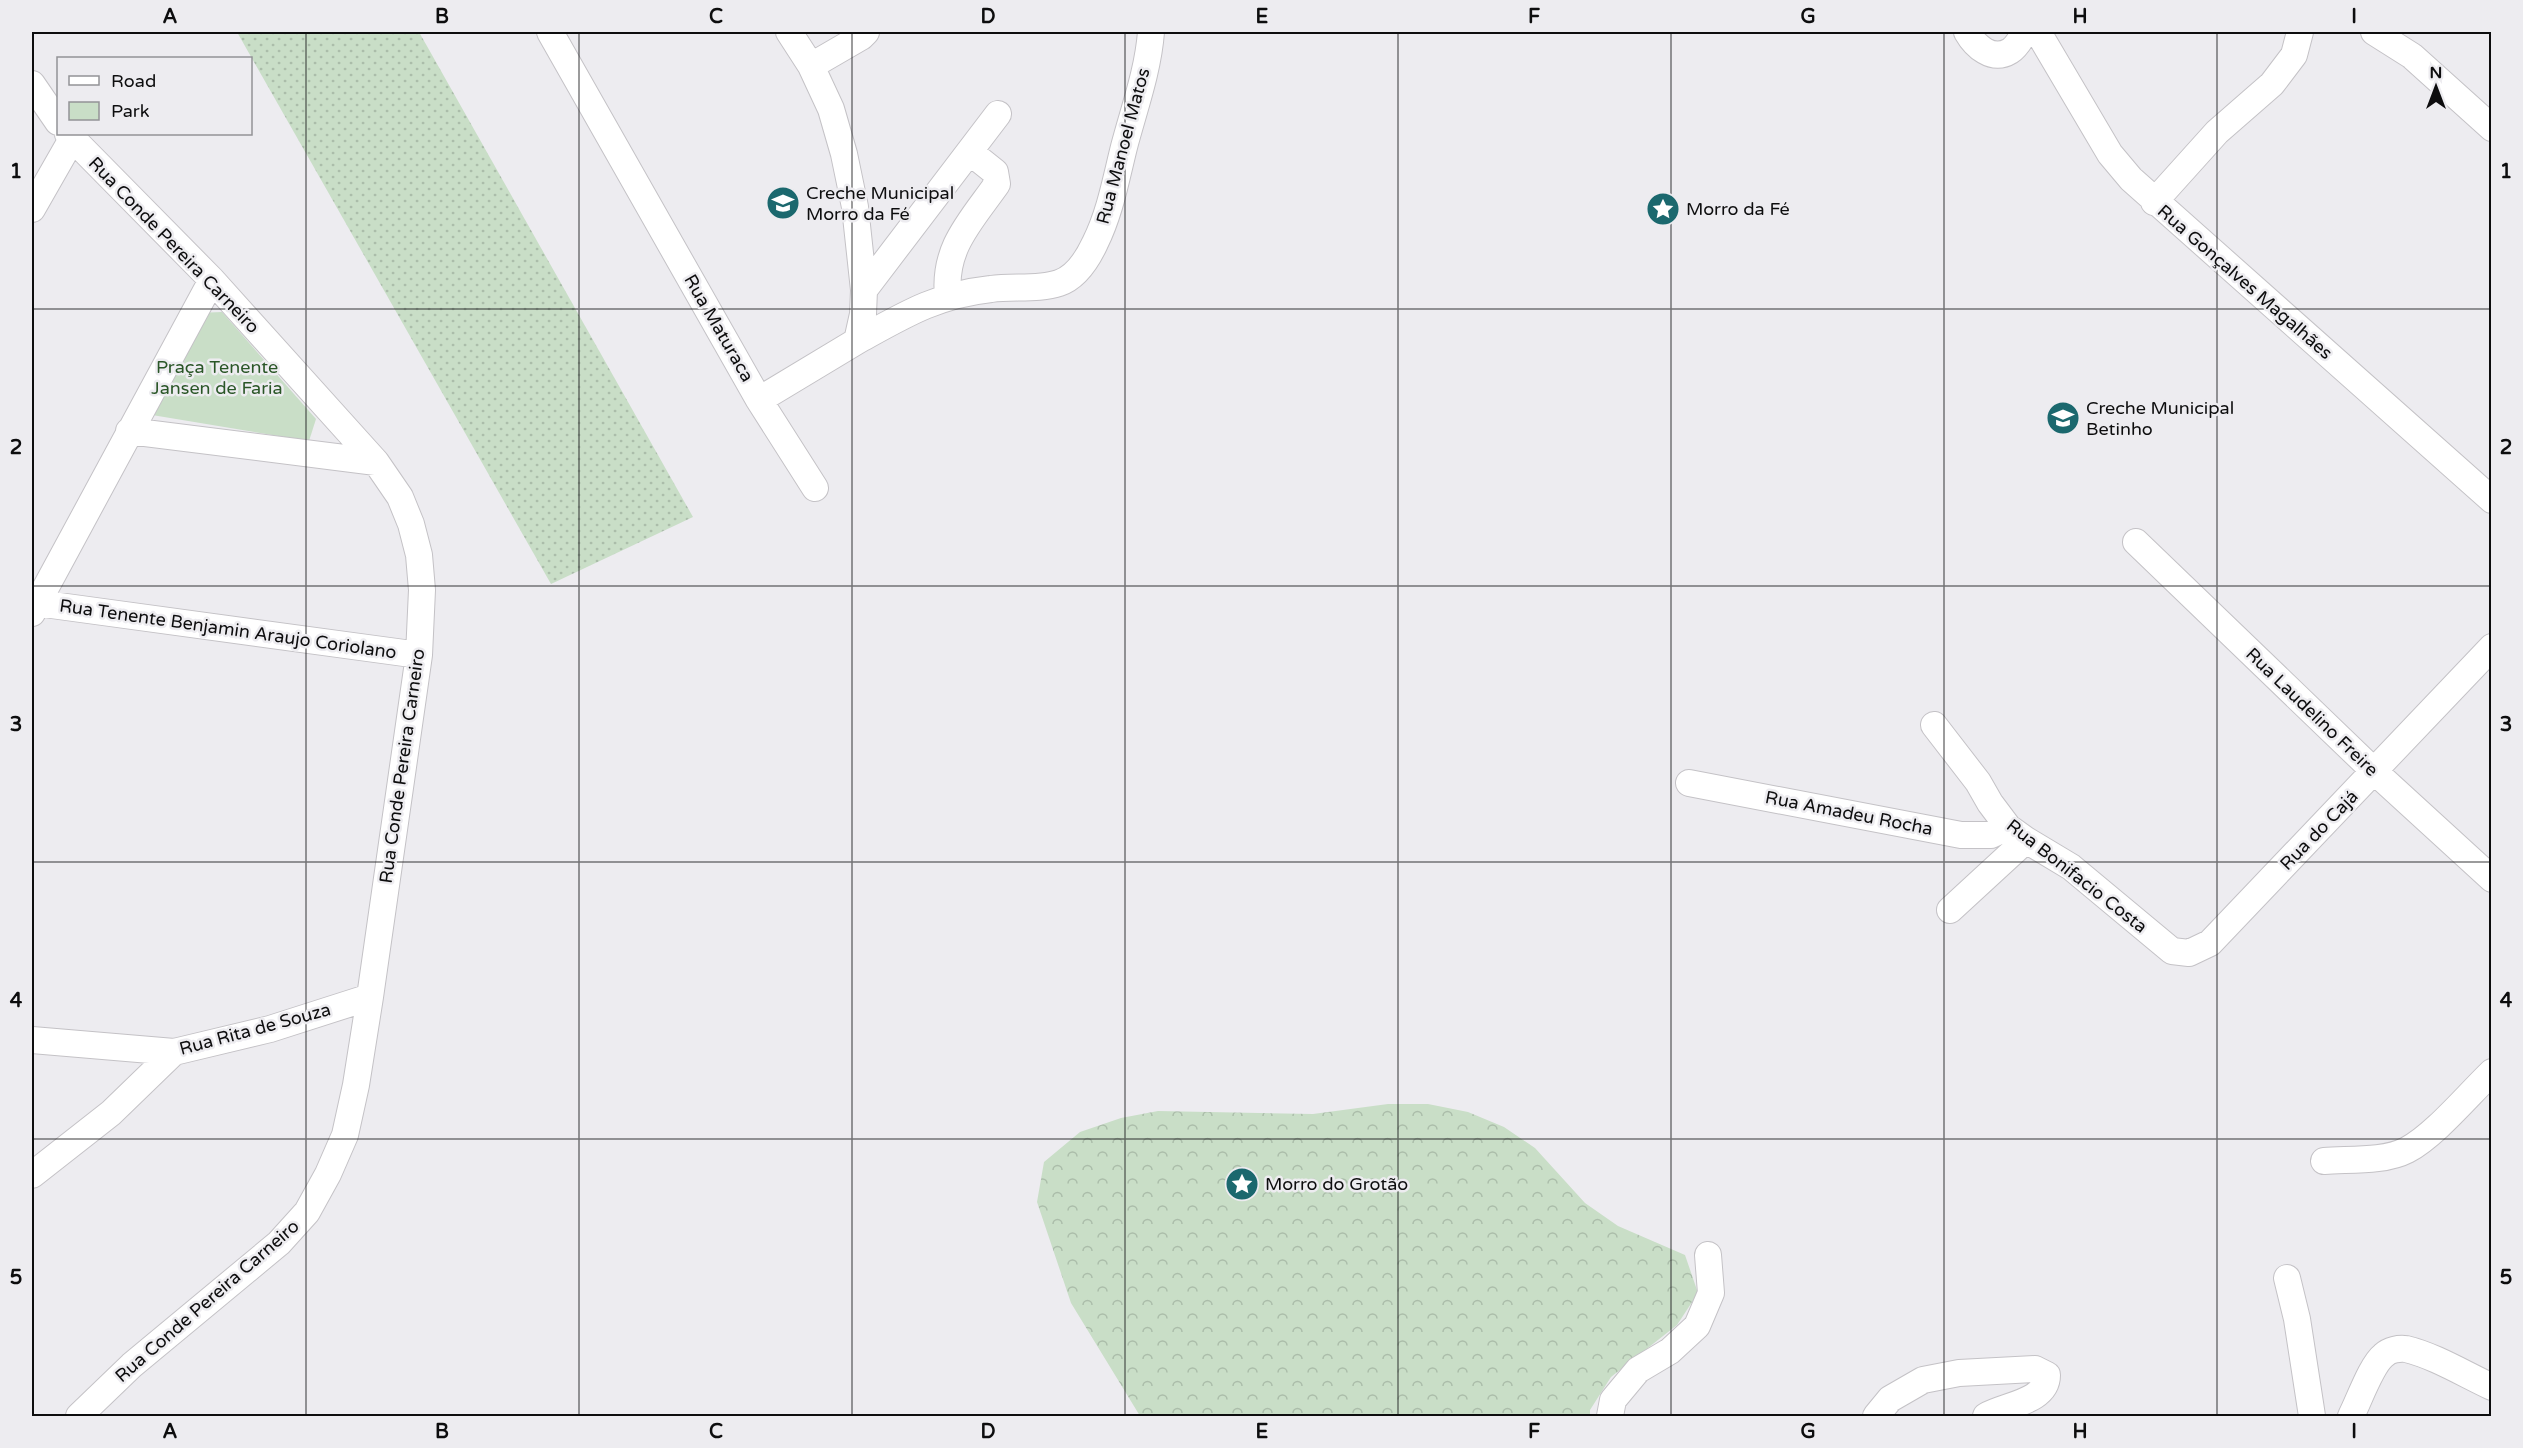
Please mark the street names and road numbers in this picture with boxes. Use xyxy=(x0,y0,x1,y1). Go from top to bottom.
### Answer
street label: Rua Manoel Matos xyxy=(1092,65,1154,227)
street label: Rua Conde Pereira Carneiro xyxy=(84,152,264,338)
street label: Rua Gonçalves Magalhães xyxy=(2153,200,2337,364)
street label: Rua Maturaca xyxy=(679,270,759,386)
street label: Rua Tenente Benjamin Araujo Coriolano xyxy=(58,594,398,664)
street label: Rua Laudelino Freire xyxy=(2241,643,2383,781)
street label: Rua Conde Pereira Carneiro xyxy=(375,647,429,885)
street label: Rua do Cajá xyxy=(2275,785,2363,875)
street label: Rua Amadeu Rocha xyxy=(1763,786,1935,840)
street label: Rua Bonifacio Costa xyxy=(2002,814,2152,938)
street label: Rua Rita de Souza xyxy=(177,998,333,1060)
street label: Rua Conde Pereira Carneiro xyxy=(110,1215,304,1387)

